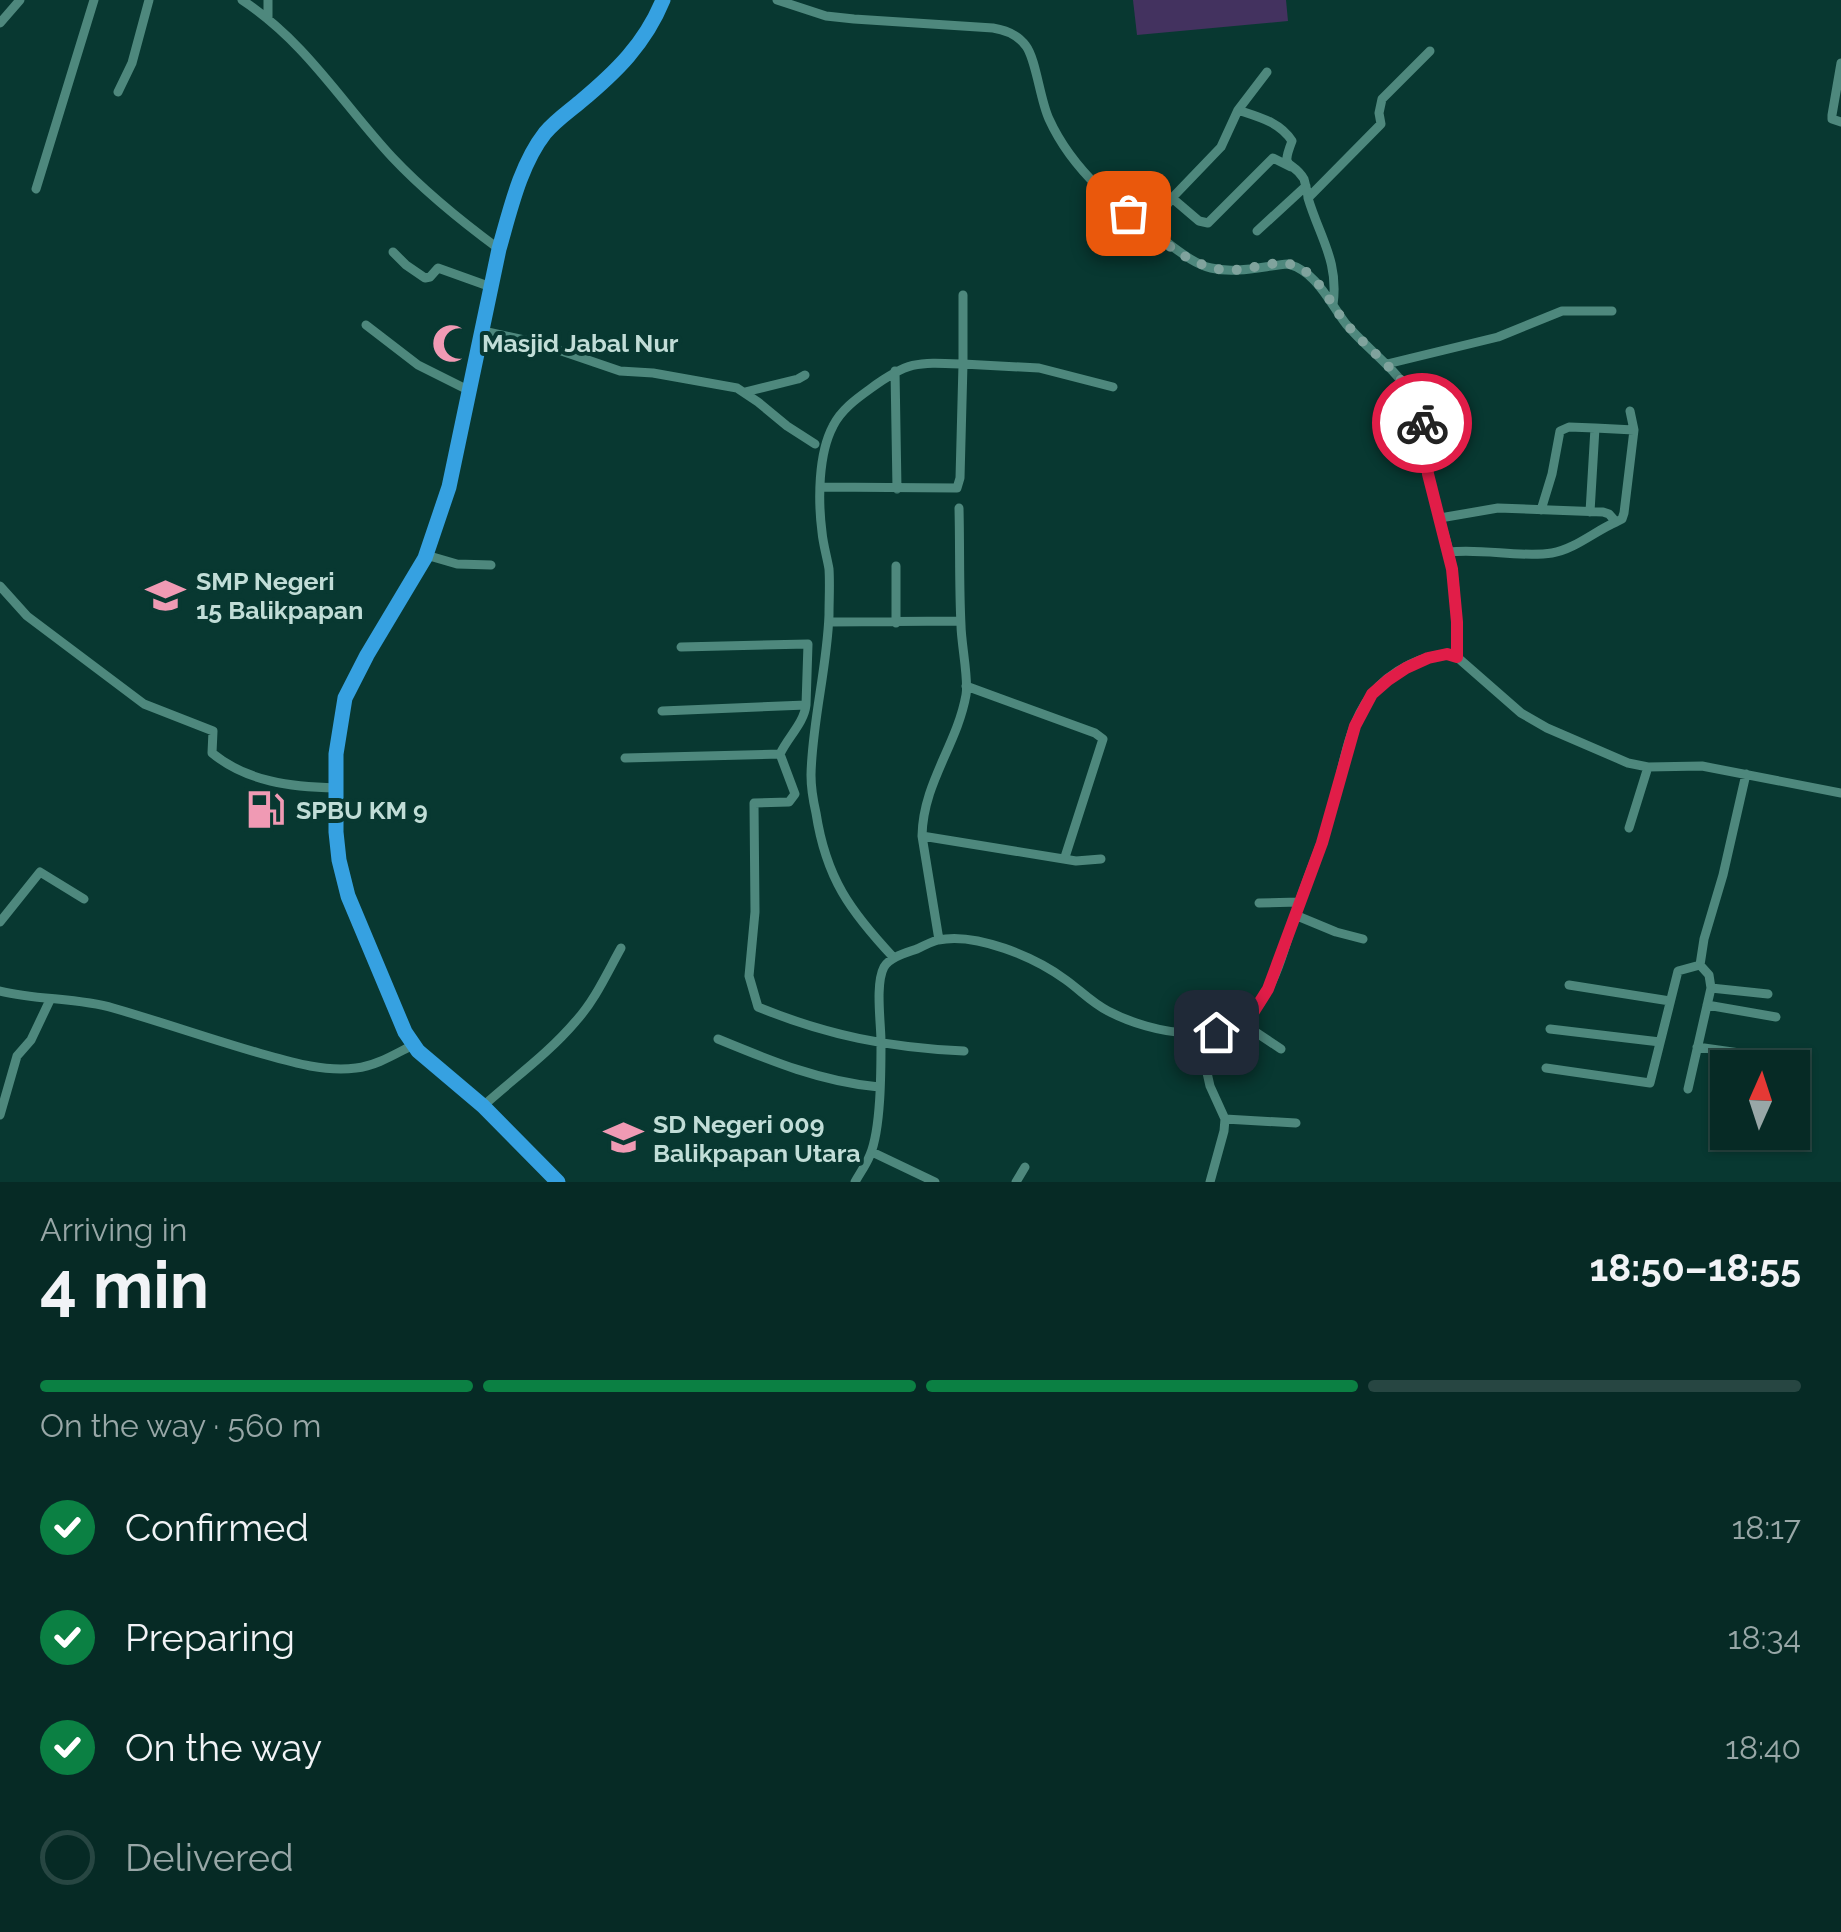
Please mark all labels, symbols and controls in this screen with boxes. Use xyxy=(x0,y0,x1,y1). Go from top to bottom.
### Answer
pin xyxy=(1086,171,1171,256)
icon: bag xyxy=(1101,186,1156,241)
mosque icon: Masjid Jabal Nur xyxy=(431,322,473,364)
place label: Masjid Jabal Nur xyxy=(482,328,679,358)
courier xyxy=(1372,373,1472,473)
icon: bike xyxy=(1395,396,1450,451)
place label: SMP Negeri 15 Balikpapan xyxy=(196,566,363,625)
school or university icon: SMP Negeri 15 Balikpapan xyxy=(145,574,187,616)
fuel station icon: SPBU KM 9 xyxy=(245,789,287,831)
place label: SPBU KM 9 xyxy=(296,795,428,825)
pin xyxy=(1174,990,1259,1075)
icon: home xyxy=(1189,1005,1244,1060)
north arrow xyxy=(1710,1050,1810,1150)
map controls xyxy=(1710,1050,1810,1150)
place label: SD Negeri 009 Balikpapan Utara xyxy=(653,1109,861,1168)
school or university icon: SD Negeri 009 Balikpapan Utara xyxy=(602,1117,644,1159)
text: Arriving in xyxy=(40,1211,187,1248)
text: 18:50–18:55 xyxy=(1589,1245,1801,1290)
text: 4 min xyxy=(40,1247,209,1323)
text: On the way · 560 m xyxy=(40,1407,321,1444)
icon: check xyxy=(40,1500,95,1555)
text: Confirmed xyxy=(125,1505,309,1550)
text: 18:17 xyxy=(1732,1509,1801,1546)
icon: check xyxy=(40,1610,95,1665)
text: Preparing xyxy=(125,1615,295,1660)
text: 18:34 xyxy=(1728,1619,1801,1656)
icon: check xyxy=(40,1720,95,1775)
text: On the way xyxy=(125,1725,322,1770)
text: 18:40 xyxy=(1725,1729,1801,1766)
text: Delivered xyxy=(125,1835,294,1880)

